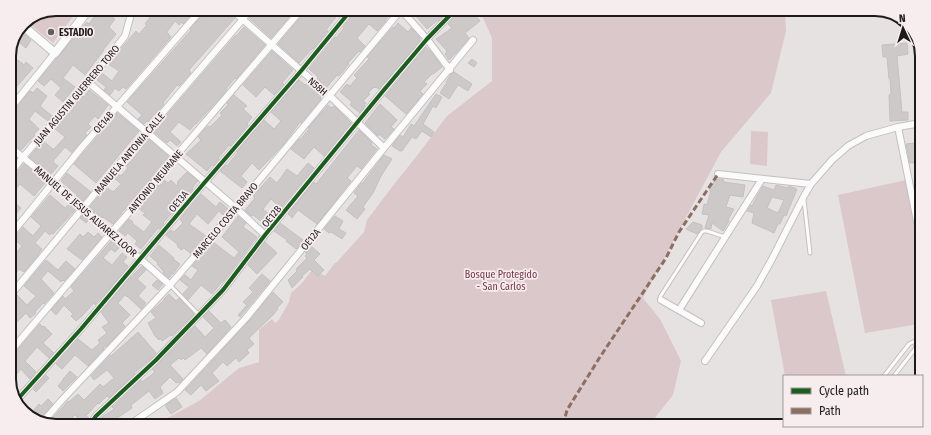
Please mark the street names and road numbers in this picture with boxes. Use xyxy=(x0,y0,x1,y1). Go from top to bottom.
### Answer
street label: JUAN AGUSTIN GUERRERO TORO xyxy=(31,43,122,148)
street label: N58H xyxy=(305,75,329,98)
street label: OE14B xyxy=(91,109,117,136)
street label: MANUELA ANTONIA CALLE xyxy=(92,110,168,197)
street label: ANTONIO NEUMANE xyxy=(126,147,186,216)
street label: MANUEL DE JESUS ALVAREZ LOOR xyxy=(31,164,140,260)
street label: MARCELO COSTA BRAVO xyxy=(191,180,261,261)
street label: OE13A xyxy=(166,188,192,215)
street label: OE12B xyxy=(259,203,284,230)
street label: OE12A xyxy=(298,226,324,253)

